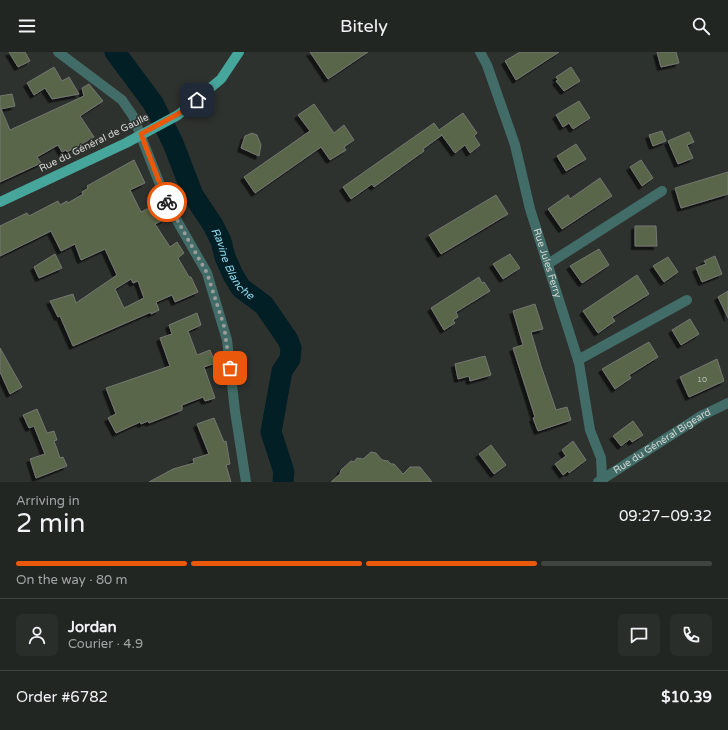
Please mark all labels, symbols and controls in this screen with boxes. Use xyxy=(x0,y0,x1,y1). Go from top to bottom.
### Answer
icon: menu xyxy=(16,15,38,37)
text: Bitely xyxy=(340,15,388,37)
icon: search xyxy=(690,15,712,37)
pin xyxy=(180,83,214,117)
icon: home xyxy=(186,89,208,111)
street label: Rue du Général de Gaulle xyxy=(37,111,151,175)
courier xyxy=(147,182,187,222)
icon: bike xyxy=(156,191,178,213)
water label: Ravine Blanche xyxy=(209,225,257,302)
street label: Rue Jules Ferry xyxy=(531,227,564,300)
pin xyxy=(213,351,247,385)
icon: bag xyxy=(219,357,241,379)
house number: 10 xyxy=(697,375,707,384)
street label: Rue du Général Bigeard xyxy=(611,406,713,477)
text: Arriving in xyxy=(16,493,80,509)
text: 09:27–09:32 xyxy=(619,507,712,525)
text: 2 min xyxy=(16,508,85,539)
text: On the way · 80 m xyxy=(16,572,128,588)
button: person xyxy=(16,614,58,656)
button: chat xyxy=(618,614,660,656)
button: phone xyxy=(670,614,712,656)
text: Jordan xyxy=(68,618,117,636)
text: Courier · 4.9 xyxy=(68,636,143,652)
text: Order #6782 xyxy=(16,688,108,706)
text: $10.39 xyxy=(661,688,712,706)

